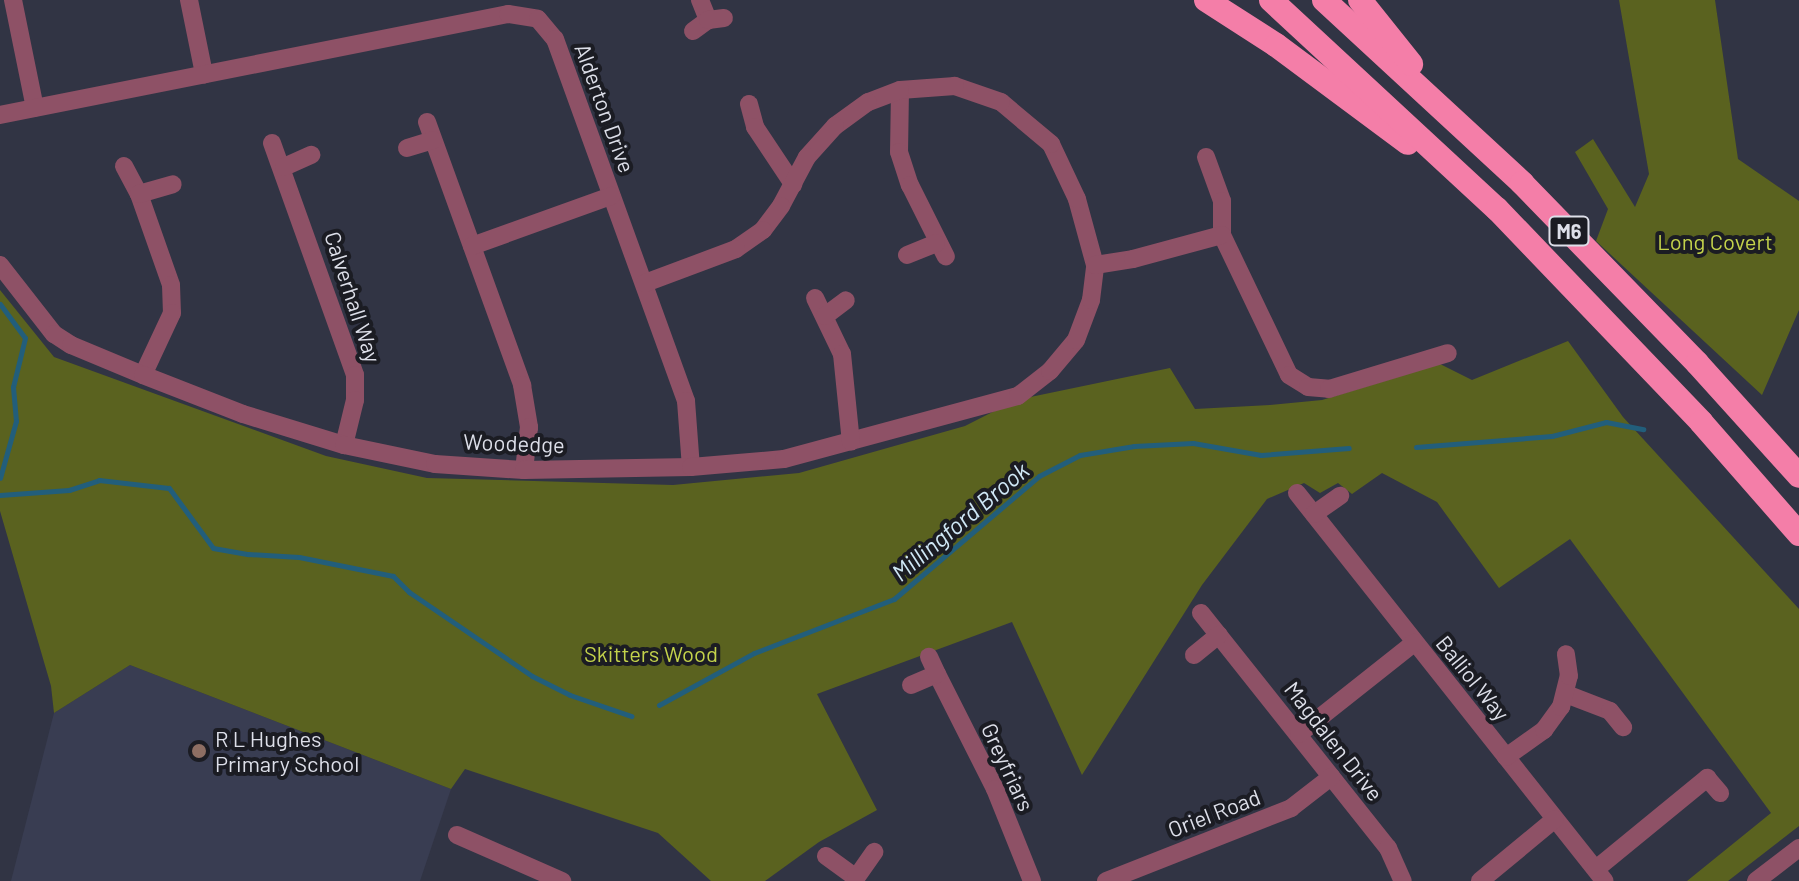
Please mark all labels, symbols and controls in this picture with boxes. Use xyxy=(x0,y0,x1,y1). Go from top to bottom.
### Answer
street label: Alderton Drive xyxy=(569,40,641,176)
road number: M6 xyxy=(1547,215,1591,247)
street label: Calverhall Way xyxy=(319,228,387,366)
park label: Long Covert xyxy=(1657,229,1773,255)
street label: Woodedge xyxy=(463,428,565,458)
water label: Millingford Brook xyxy=(886,455,1034,587)
street label: Balliol Way xyxy=(1431,630,1515,726)
park label: Skitters Wood xyxy=(584,641,718,667)
street label: Magdalen Drive xyxy=(1279,676,1389,806)
street label: Greyfriars xyxy=(976,719,1040,815)
place label: R L Hughes Primary School xyxy=(215,725,359,776)
marker: R L Hughes Primary School xyxy=(190,742,208,760)
street label: Oriel Road xyxy=(1164,783,1264,843)

